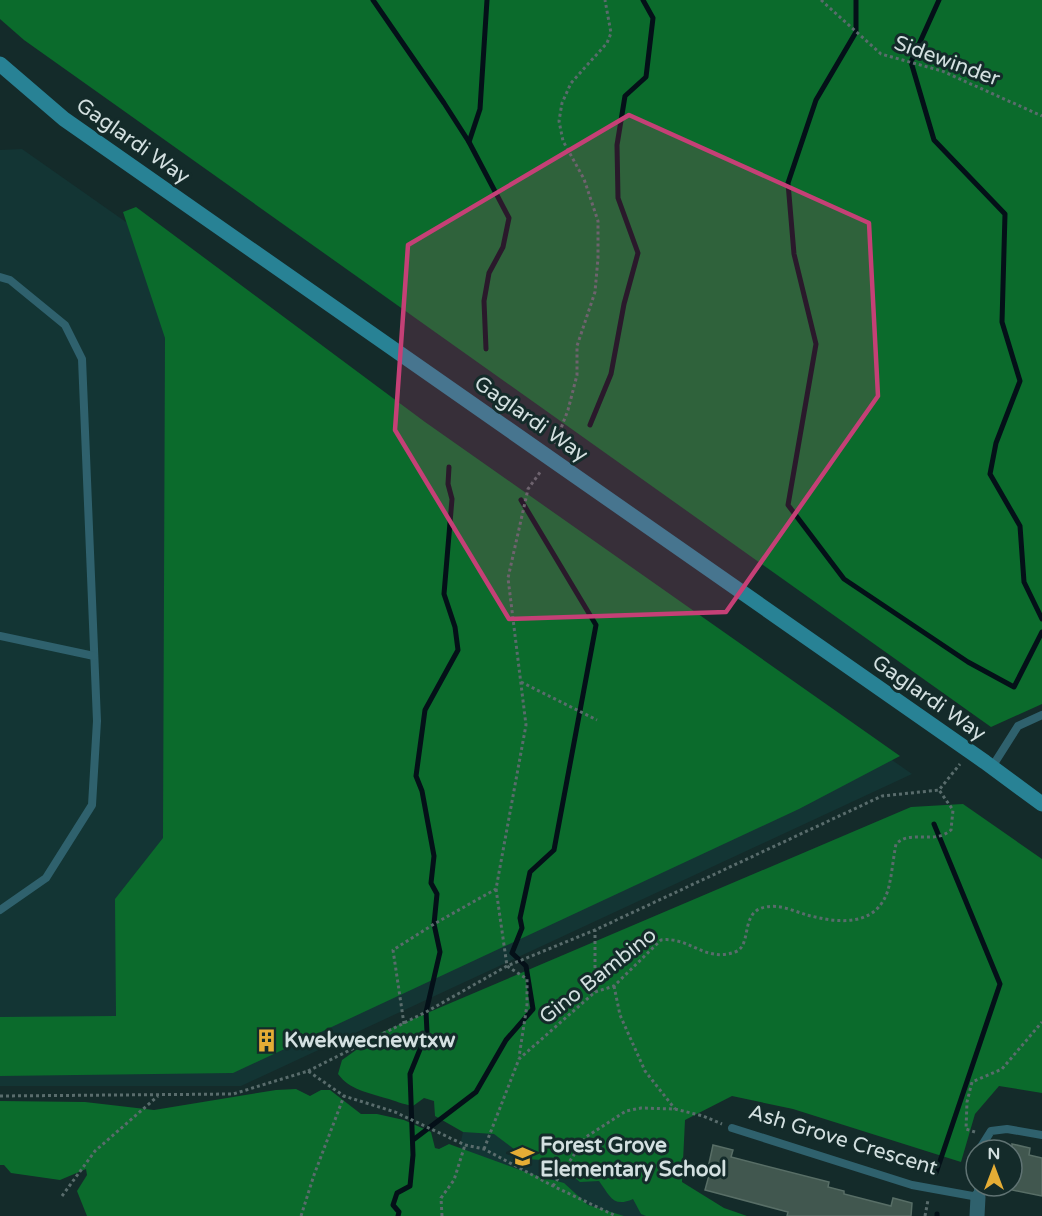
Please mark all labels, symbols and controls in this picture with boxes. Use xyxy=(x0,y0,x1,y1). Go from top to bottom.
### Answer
street label: Sidewinder xyxy=(891,30,1003,92)
street label: Gaglardi Way xyxy=(71,93,195,189)
street label: Gaglardi Way xyxy=(469,371,593,467)
street label: Gaglardi Way xyxy=(867,650,991,746)
street label: Gino Bambino xyxy=(534,922,662,1030)
building icon: Kwekwecnewtxw xyxy=(253,1027,279,1053)
place label: Kwekwecnewtxw xyxy=(284,1028,456,1053)
street label: Ash Grove Crescent xyxy=(746,1099,940,1181)
place label: Forest Grove Elementary School xyxy=(540,1133,727,1182)
north arrow xyxy=(964,1138,1024,1198)
school or university icon: Forest Grove Elementary School xyxy=(509,1144,535,1170)
text: N xyxy=(988,1144,1000,1164)

